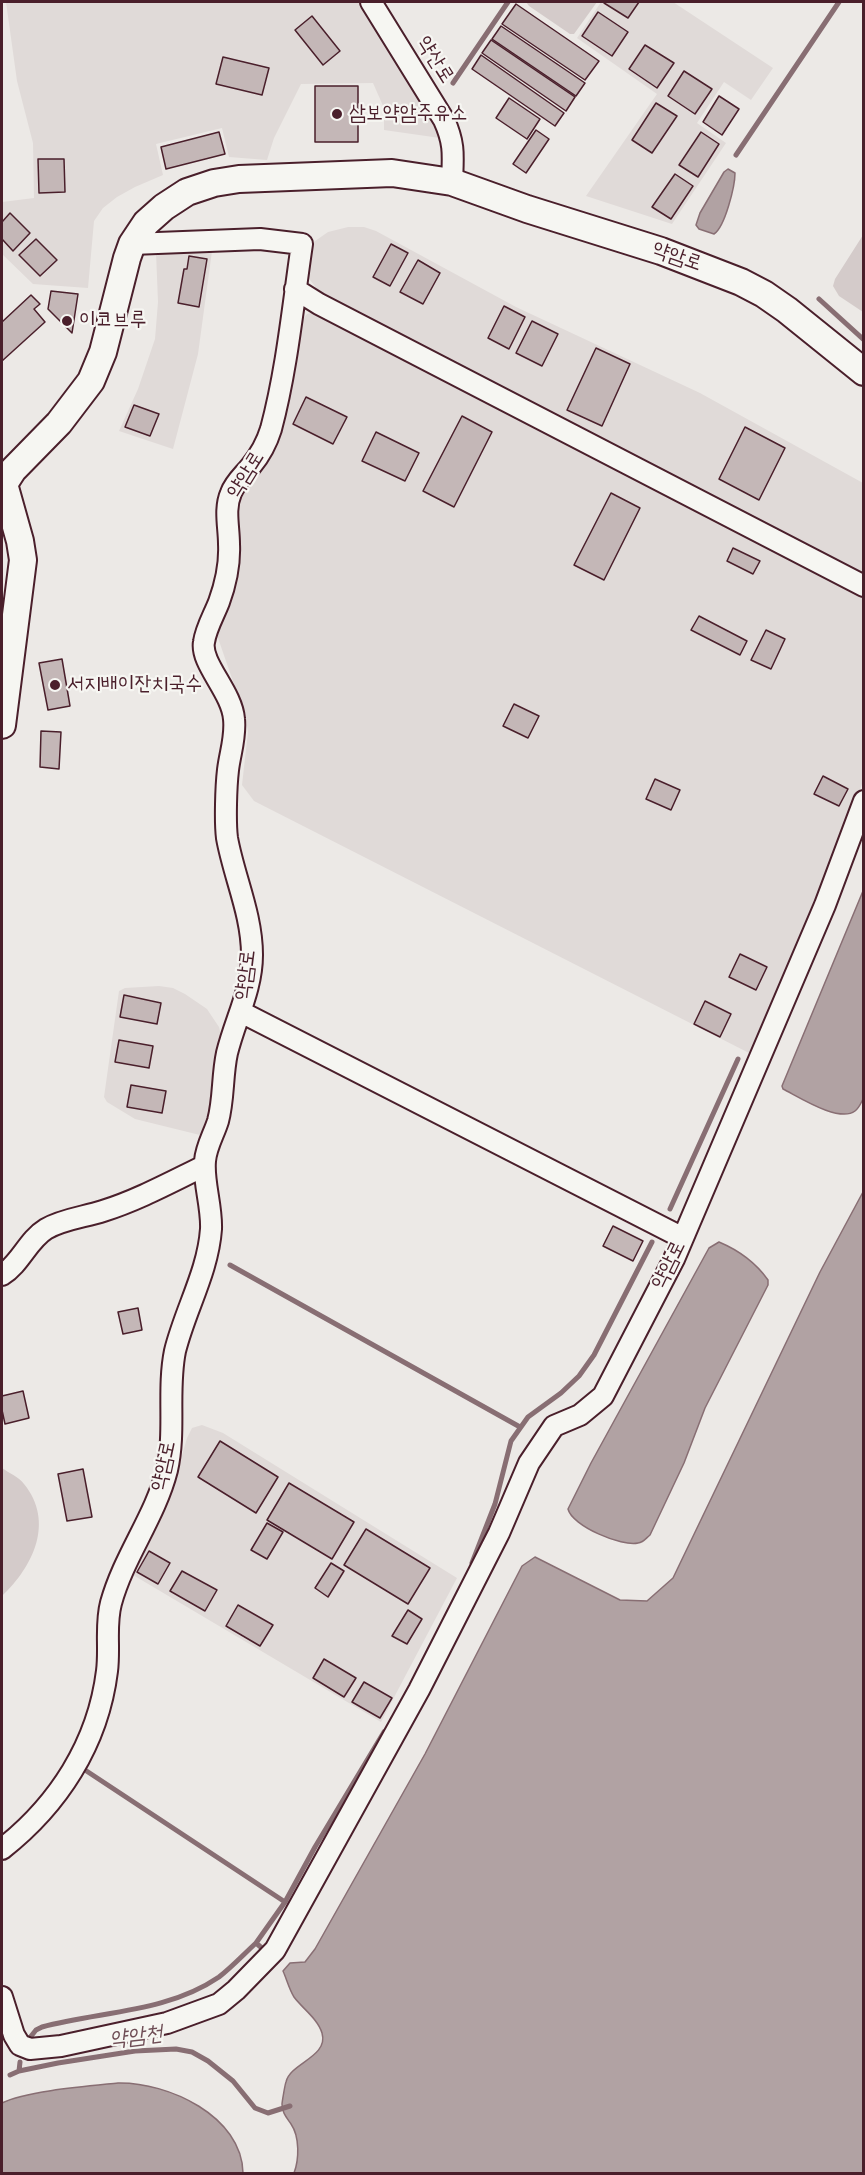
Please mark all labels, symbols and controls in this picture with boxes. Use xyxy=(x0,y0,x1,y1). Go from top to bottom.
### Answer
street label: 약산로 xyxy=(411,32,459,88)
place label: 삼보약암주유소 xyxy=(349,101,467,127)
marker: 삼보약암주유소 xyxy=(330,107,344,121)
street label: 약암로 xyxy=(649,237,705,277)
place label: 이코브루 xyxy=(79,308,147,334)
marker: 이코브루 xyxy=(60,314,74,328)
street label: 약암로 xyxy=(222,447,270,503)
place label: 서지배이잔치국수 xyxy=(67,672,202,698)
marker: 서지배이잔치국수 xyxy=(48,678,62,692)
street label: 약암로 xyxy=(230,948,262,1002)
street label: 약암로 xyxy=(647,1237,691,1293)
street label: 약암로 xyxy=(146,1439,182,1493)
water label: 약암천 xyxy=(108,2021,164,2053)

